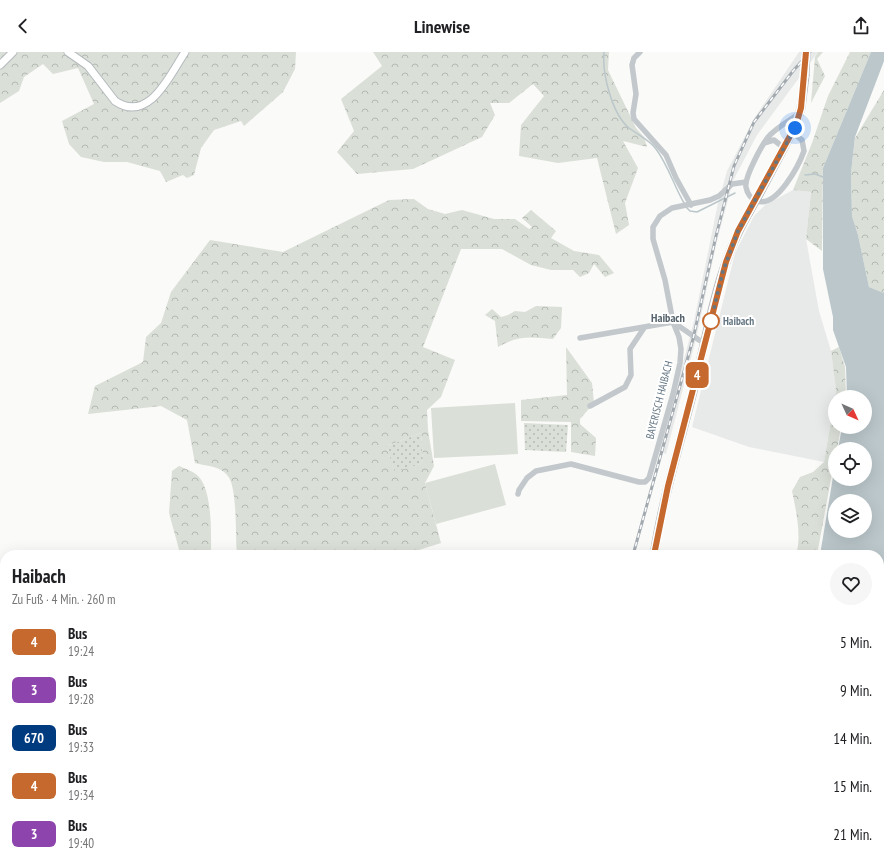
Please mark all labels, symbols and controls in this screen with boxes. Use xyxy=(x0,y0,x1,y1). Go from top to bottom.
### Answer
icon: back xyxy=(12,15,34,37)
text: Linewise xyxy=(414,15,470,38)
icon: share xyxy=(850,15,872,37)
your location xyxy=(785,118,805,138)
district label: Haibach xyxy=(651,310,685,325)
marker: Haibach xyxy=(702,312,720,330)
place label: Haibach xyxy=(723,314,754,328)
street label: BAYERISCH HAIBACH xyxy=(643,359,675,441)
line badge: 4 xyxy=(684,362,710,388)
text: 4 xyxy=(694,366,700,384)
north arrow xyxy=(828,390,872,434)
map controls xyxy=(828,390,872,538)
button: locate xyxy=(828,442,872,486)
button: layers xyxy=(828,494,872,538)
button: heart xyxy=(830,563,872,605)
text: Haibach xyxy=(12,564,66,588)
text: Zu Fuß · 4 Min. · 260 m xyxy=(12,591,115,608)
text: Bus xyxy=(68,624,87,643)
text: 4 xyxy=(31,633,37,651)
text: 5 Min. xyxy=(840,633,872,652)
text: 19:24 xyxy=(68,643,94,660)
text: Bus xyxy=(68,672,87,691)
text: 3 xyxy=(31,681,37,699)
text: 9 Min. xyxy=(840,681,872,700)
text: 19:28 xyxy=(68,691,94,708)
text: Bus xyxy=(68,720,87,739)
text: 670 xyxy=(24,729,44,747)
text: 14 Min. xyxy=(833,729,872,748)
text: 19:33 xyxy=(68,739,94,756)
text: Bus xyxy=(68,768,87,787)
text: 4 xyxy=(31,777,37,795)
text: 15 Min. xyxy=(833,777,872,796)
text: 19:34 xyxy=(68,787,94,804)
text: Bus xyxy=(68,816,87,835)
text: 3 xyxy=(31,825,37,843)
text: 21 Min. xyxy=(833,825,872,844)
text: 19:40 xyxy=(68,835,94,852)

